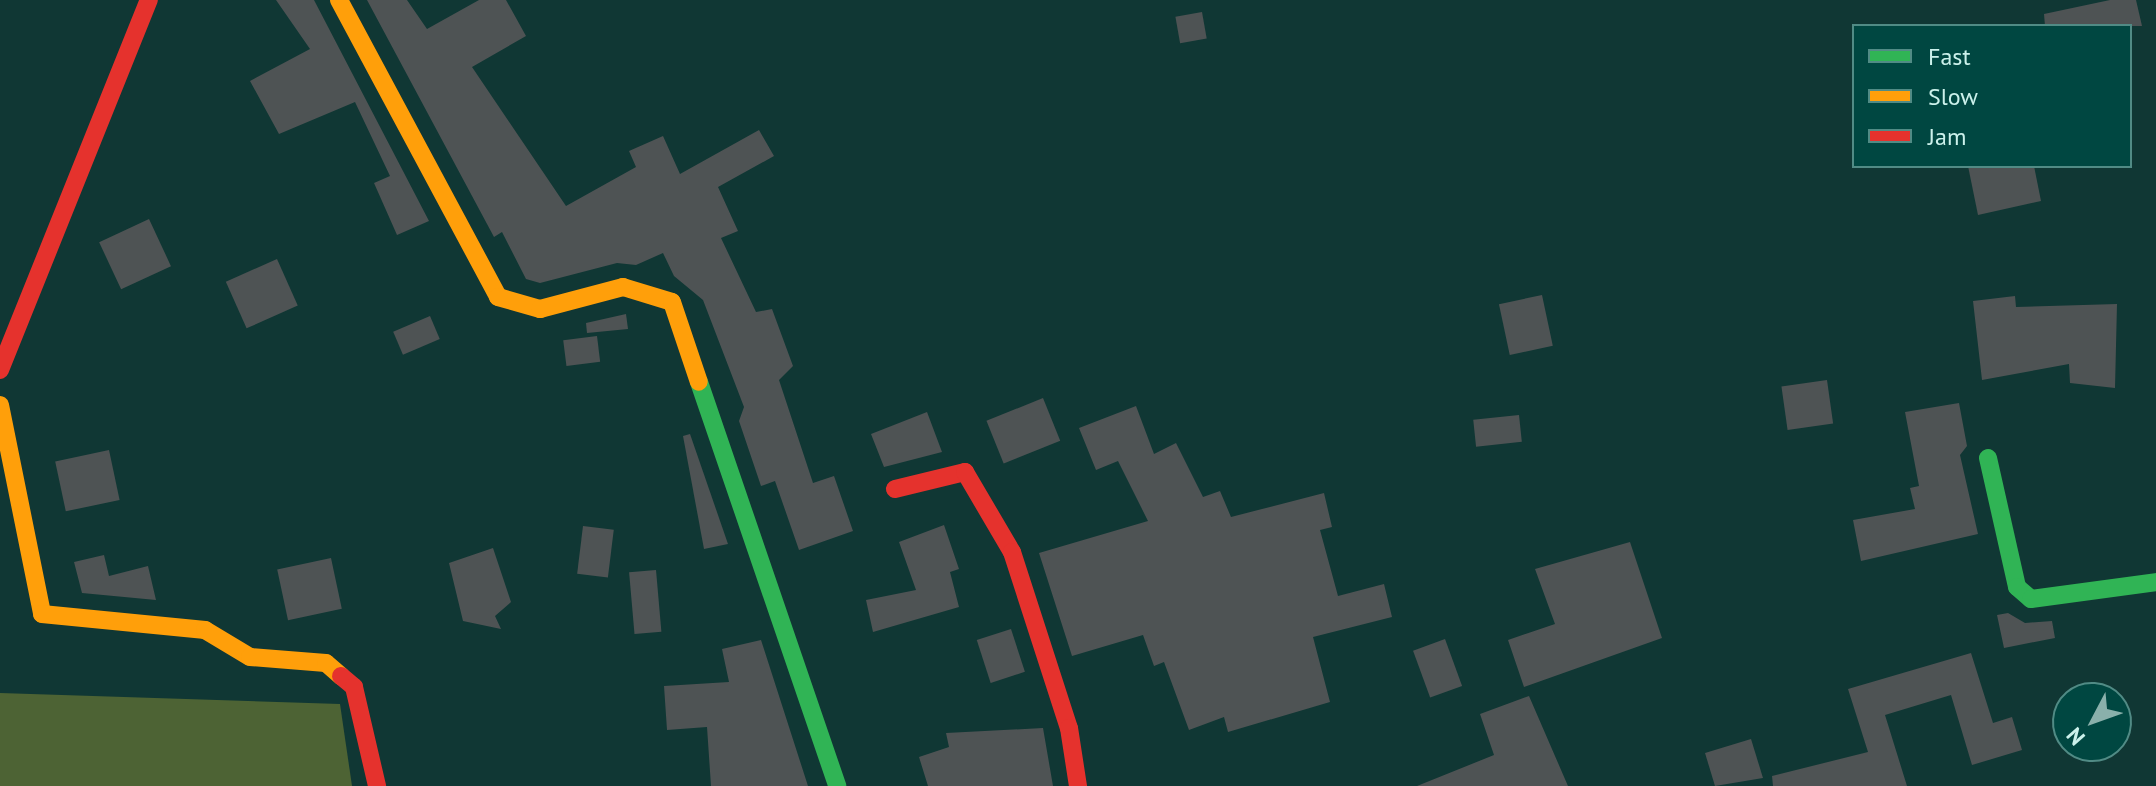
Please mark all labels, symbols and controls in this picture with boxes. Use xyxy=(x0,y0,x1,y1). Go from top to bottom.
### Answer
legend xyxy=(1852,24,2132,168)
text: Fast xyxy=(1928,41,1971,72)
text: Slow xyxy=(1928,81,1978,112)
text: Jam xyxy=(1928,121,1966,152)
north arrow xyxy=(2052,682,2132,762)
text: N xyxy=(2060,722,2091,751)

